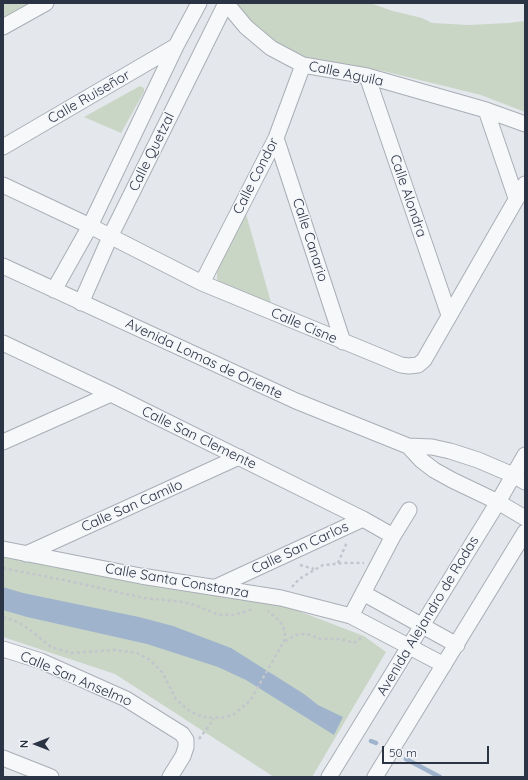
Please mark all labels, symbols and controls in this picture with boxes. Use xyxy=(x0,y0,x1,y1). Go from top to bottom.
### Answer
street label: Calle Aguila xyxy=(307,58,385,90)
street label: Calle Ruiseñor xyxy=(45,67,133,127)
street label: Calle Quetzal xyxy=(126,110,178,194)
street label: Calle Condor xyxy=(230,135,282,217)
street label: Calle Alondra xyxy=(386,152,430,240)
street label: Calle Canario xyxy=(289,196,331,284)
street label: Calle Cisne xyxy=(268,305,340,347)
street label: Avenida Lomas de Oriente xyxy=(123,315,285,403)
street label: Calle San Clemente xyxy=(139,403,259,473)
street label: Calle San Camilo xyxy=(79,476,185,536)
street label: Calle San Carlos xyxy=(249,518,351,578)
street label: Avenida Alejandro de Rodas xyxy=(374,533,482,699)
street label: Calle Santa Constanza xyxy=(104,560,250,602)
street label: Calle San Anselmo xyxy=(17,648,135,710)
north arrow xyxy=(16,724,56,764)
scale bar xyxy=(384,738,491,764)
text: N xyxy=(17,740,31,748)
text: 50 m xyxy=(389,745,417,760)

